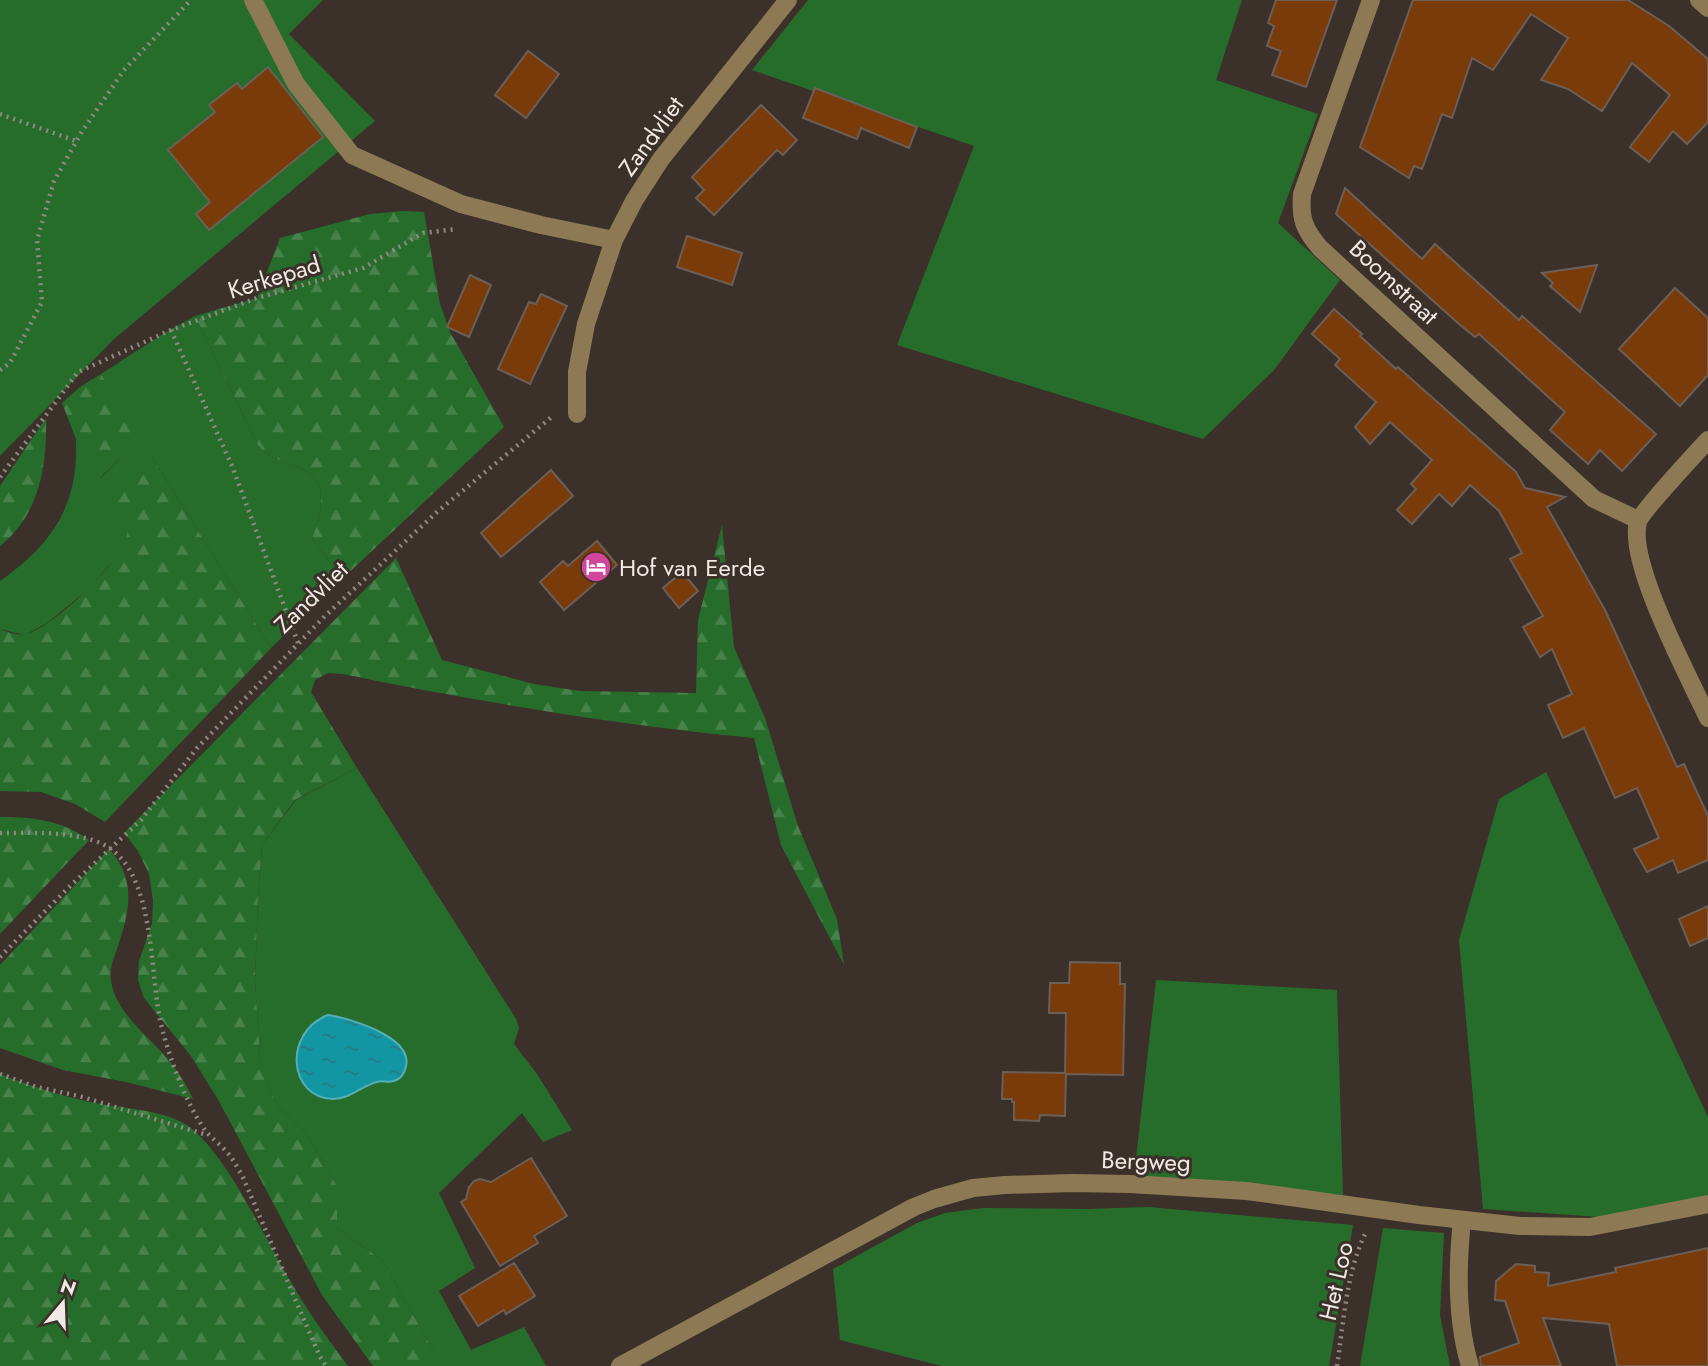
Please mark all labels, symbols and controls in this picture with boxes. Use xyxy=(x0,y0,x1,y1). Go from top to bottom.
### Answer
street label: Zandvliet xyxy=(610,89,692,183)
street label: Boomstraat xyxy=(1342,231,1447,333)
street label: Kerkepad xyxy=(224,246,324,308)
hotel icon: Hof van Eerde xyxy=(579,550,613,584)
place label: Hof van Eerde xyxy=(619,550,765,585)
street label: Zandvliet xyxy=(266,553,356,641)
street label: Bergweg xyxy=(1101,1142,1191,1180)
street label: Het Loo xyxy=(1310,1238,1362,1324)
north arrow xyxy=(28,1268,98,1338)
text: N xyxy=(57,1272,80,1303)

